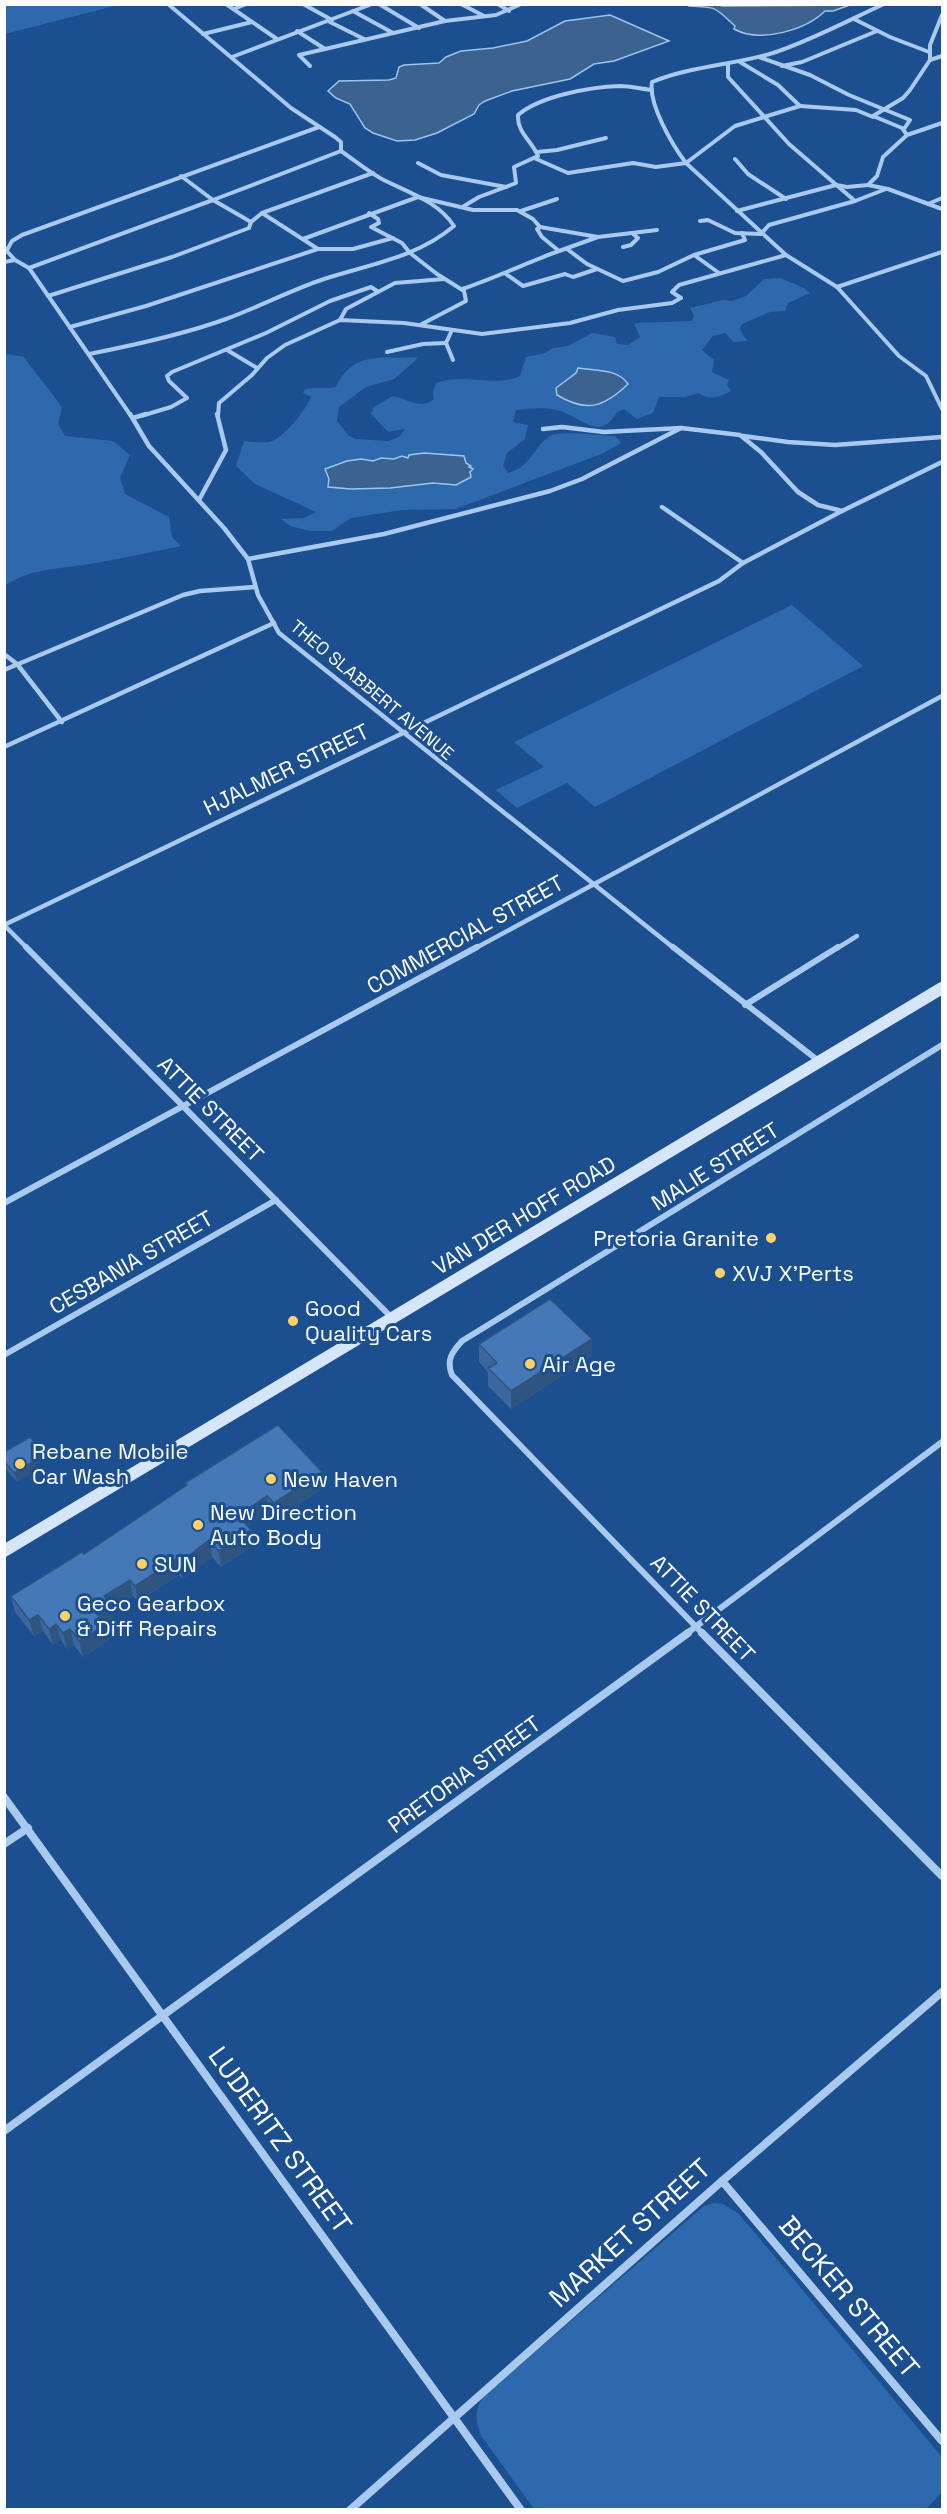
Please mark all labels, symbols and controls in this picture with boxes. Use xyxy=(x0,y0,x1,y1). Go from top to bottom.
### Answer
street label: THEO SLABBERT AVENUE xyxy=(286,614,459,765)
street label: HJALMER STREET xyxy=(199,717,374,821)
street label: COMMERCIAL STREET xyxy=(362,868,568,1000)
street label: ATTIE STREET xyxy=(152,1050,270,1168)
street label: MALIE STREET xyxy=(646,1116,784,1216)
street label: VAN DER HOFF ROAD xyxy=(427,1149,621,1281)
street label: CESBANIA STREET xyxy=(44,1204,218,1320)
place label: Pretoria Granite xyxy=(593,1224,759,1252)
marker: Pretoria Granite xyxy=(764,1231,778,1245)
place label: XVJ X'Perts xyxy=(732,1259,854,1287)
marker: XVJ X'Perts xyxy=(713,1266,727,1280)
place label: Good Quality Cars xyxy=(305,1294,432,1347)
marker: Good Quality Cars xyxy=(286,1314,300,1328)
place label: Air Age xyxy=(542,1350,616,1378)
marker: Air Age xyxy=(523,1357,537,1371)
place label: Rebane Mobile Car Wash xyxy=(32,1437,189,1490)
marker: Rebane Mobile Car Wash xyxy=(13,1457,27,1471)
place label: New Haven xyxy=(283,1465,398,1493)
marker: New Haven xyxy=(264,1472,278,1486)
place label: New Direction Auto Body xyxy=(210,1498,357,1551)
marker: New Direction Auto Body xyxy=(191,1518,205,1532)
street label: ATTIE STREET xyxy=(645,1548,761,1668)
place label: SUN xyxy=(154,1550,197,1578)
marker: SUN xyxy=(135,1557,149,1571)
place label: Geco Gearbox & Diff Repairs xyxy=(77,1589,226,1642)
marker: Geco Gearbox & Diff Repairs xyxy=(58,1609,72,1623)
street label: PRETORIA STREET xyxy=(382,1709,546,1839)
street label: LUDERITZ STREET xyxy=(201,2039,360,2240)
street label: MARKET STREET xyxy=(541,2151,718,2315)
street label: BECKER STREET xyxy=(771,2208,927,2385)

